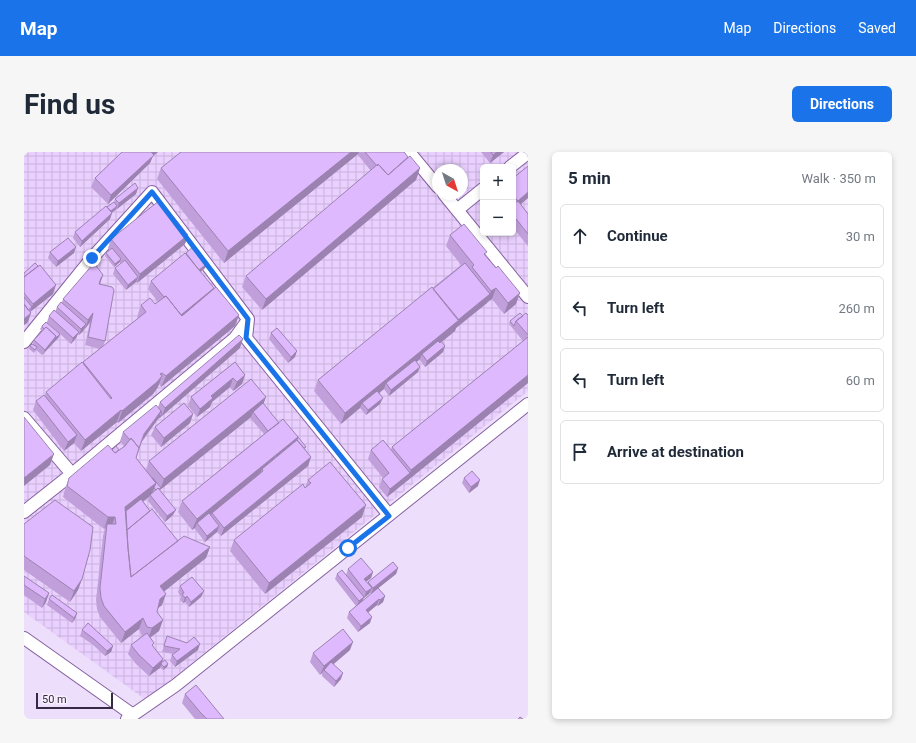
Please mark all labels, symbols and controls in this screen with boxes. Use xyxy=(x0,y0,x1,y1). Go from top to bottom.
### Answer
text: Map xyxy=(20,17,58,40)
text: Map xyxy=(724,20,751,36)
text: Directions xyxy=(773,20,836,36)
text: Saved xyxy=(858,20,896,36)
button: Directions xyxy=(792,86,892,122)
text: Find us xyxy=(24,88,115,121)
north arrow xyxy=(432,164,468,200)
map controls xyxy=(480,164,516,236)
button: + xyxy=(480,164,516,200)
text: 5 min xyxy=(568,168,611,188)
text: Walk · 350 m xyxy=(801,171,876,186)
button: − xyxy=(480,200,516,236)
icon: ahead xyxy=(569,225,591,247)
text: Continue xyxy=(607,227,668,245)
text: 30 m xyxy=(846,229,875,244)
route end xyxy=(83,249,101,267)
icon: left xyxy=(569,297,591,319)
text: Turn left xyxy=(607,299,664,317)
text: 260 m xyxy=(838,301,875,316)
icon: left xyxy=(569,369,591,391)
text: Turn left xyxy=(607,371,664,389)
text: 60 m xyxy=(846,373,875,388)
icon: arrive xyxy=(569,441,591,463)
text: Arrive at destination xyxy=(607,443,744,461)
route start xyxy=(339,539,357,557)
scale bar xyxy=(36,691,113,710)
text: 50 m xyxy=(42,693,67,706)

